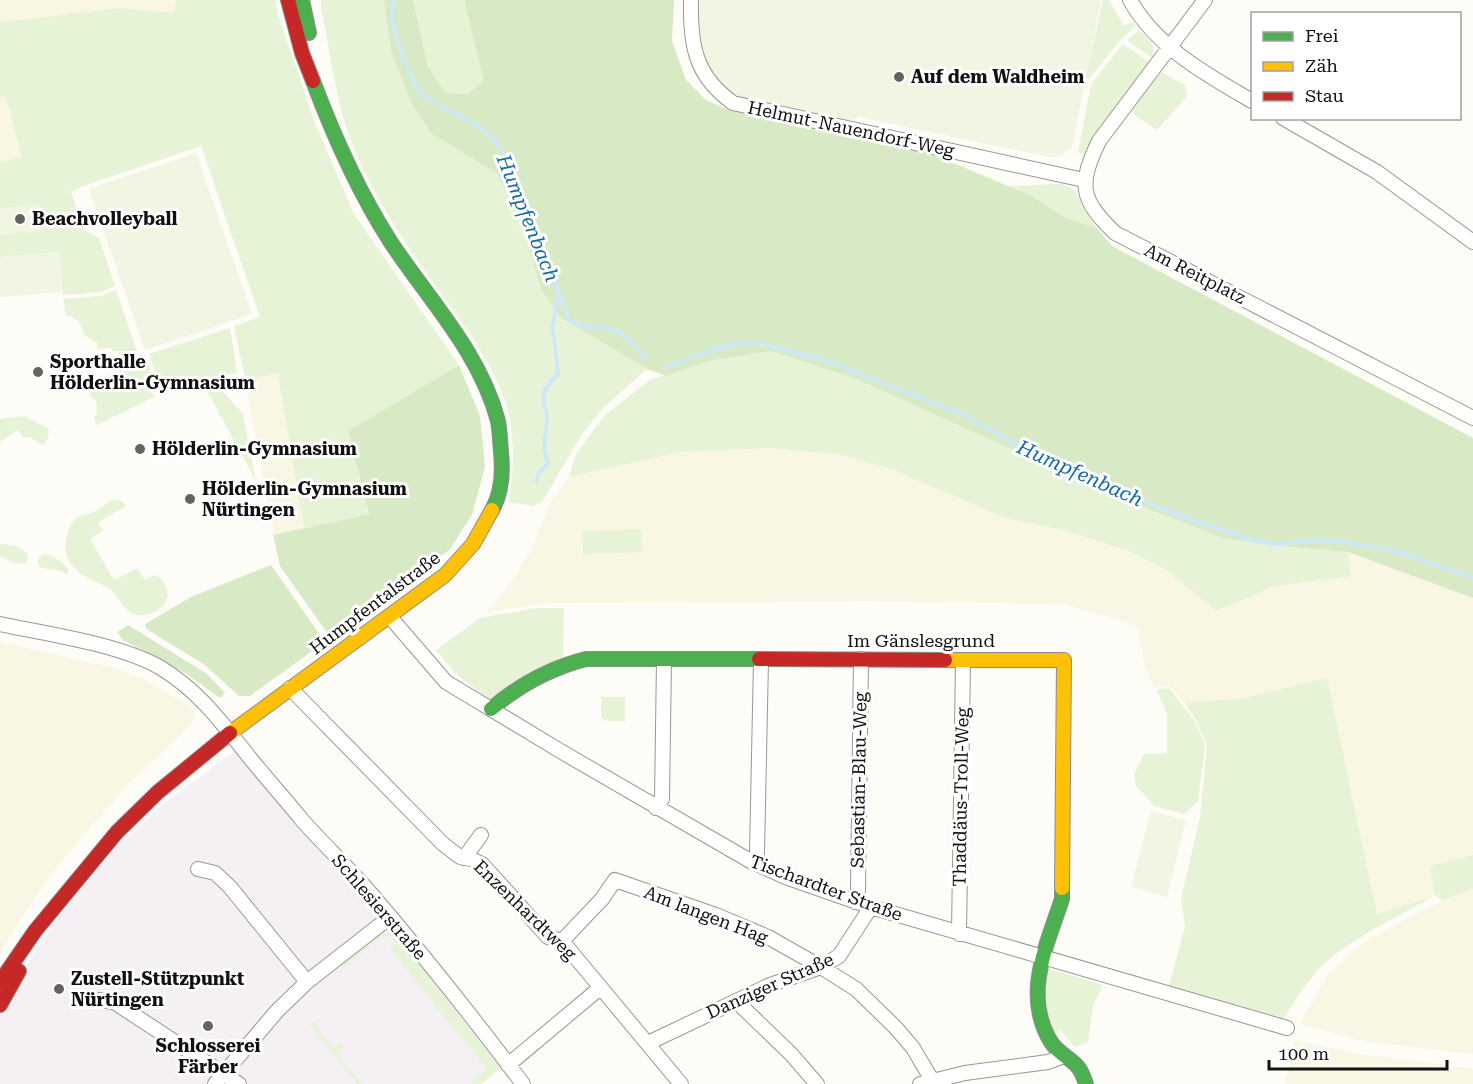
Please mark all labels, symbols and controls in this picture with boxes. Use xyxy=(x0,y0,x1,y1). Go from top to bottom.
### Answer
legend xyxy=(1251,12,1461,120)
text: Frei xyxy=(1305,25,1339,46)
text: Zäh xyxy=(1305,55,1338,76)
place label: Auf dem Waldheim xyxy=(911,66,1085,87)
marker: Auf dem Waldheim xyxy=(892,70,906,84)
text: Stau xyxy=(1305,85,1344,106)
street label: Helmut-Nauendorf-Weg xyxy=(746,96,957,161)
water label: Humpfenbach xyxy=(491,150,564,285)
place label: Beachvolleyball xyxy=(32,208,177,229)
marker: Beachvolleyball xyxy=(13,212,27,226)
street label: Am Reitplatz xyxy=(1141,239,1250,308)
place label: Sporthalle Hölderlin-Gymnasium xyxy=(50,351,256,393)
marker: Sporthalle Hölderlin-Gymnasium xyxy=(31,365,45,379)
water label: Humpfenbach xyxy=(1013,434,1146,511)
place label: Hölderlin-Gymnasium xyxy=(152,438,358,459)
marker: Hölderlin-Gymnasium xyxy=(133,442,147,456)
place label: Hölderlin-Gymnasium Nürtingen xyxy=(202,478,408,520)
marker: Hölderlin-Gymnasium Nürtingen xyxy=(183,492,197,506)
street label: Humpfentalstraße xyxy=(305,547,444,658)
street label: Im Gänslesgrund xyxy=(847,630,995,651)
street label: Sebastian-Blau-Weg xyxy=(846,691,871,868)
street label: Thaddäus-Troll-Weg xyxy=(948,706,973,887)
street label: Schlesierstraße xyxy=(328,849,431,964)
street label: Tischardter Straße xyxy=(747,850,905,925)
street label: Enzenhardtweg xyxy=(470,855,582,964)
street label: Am langen Hag xyxy=(641,881,772,948)
street label: Danziger Straße xyxy=(703,948,837,1023)
place label: Zustell-Stützpunkt Nürtingen xyxy=(71,968,244,1010)
marker: Zustell-Stützpunkt Nürtingen xyxy=(52,982,66,996)
marker: Schlosserei Färber xyxy=(201,1019,215,1033)
scale bar xyxy=(1269,1033,1448,1071)
place label: Schlosserei Färber xyxy=(155,1035,261,1077)
text: 100 m xyxy=(1278,1043,1329,1064)

